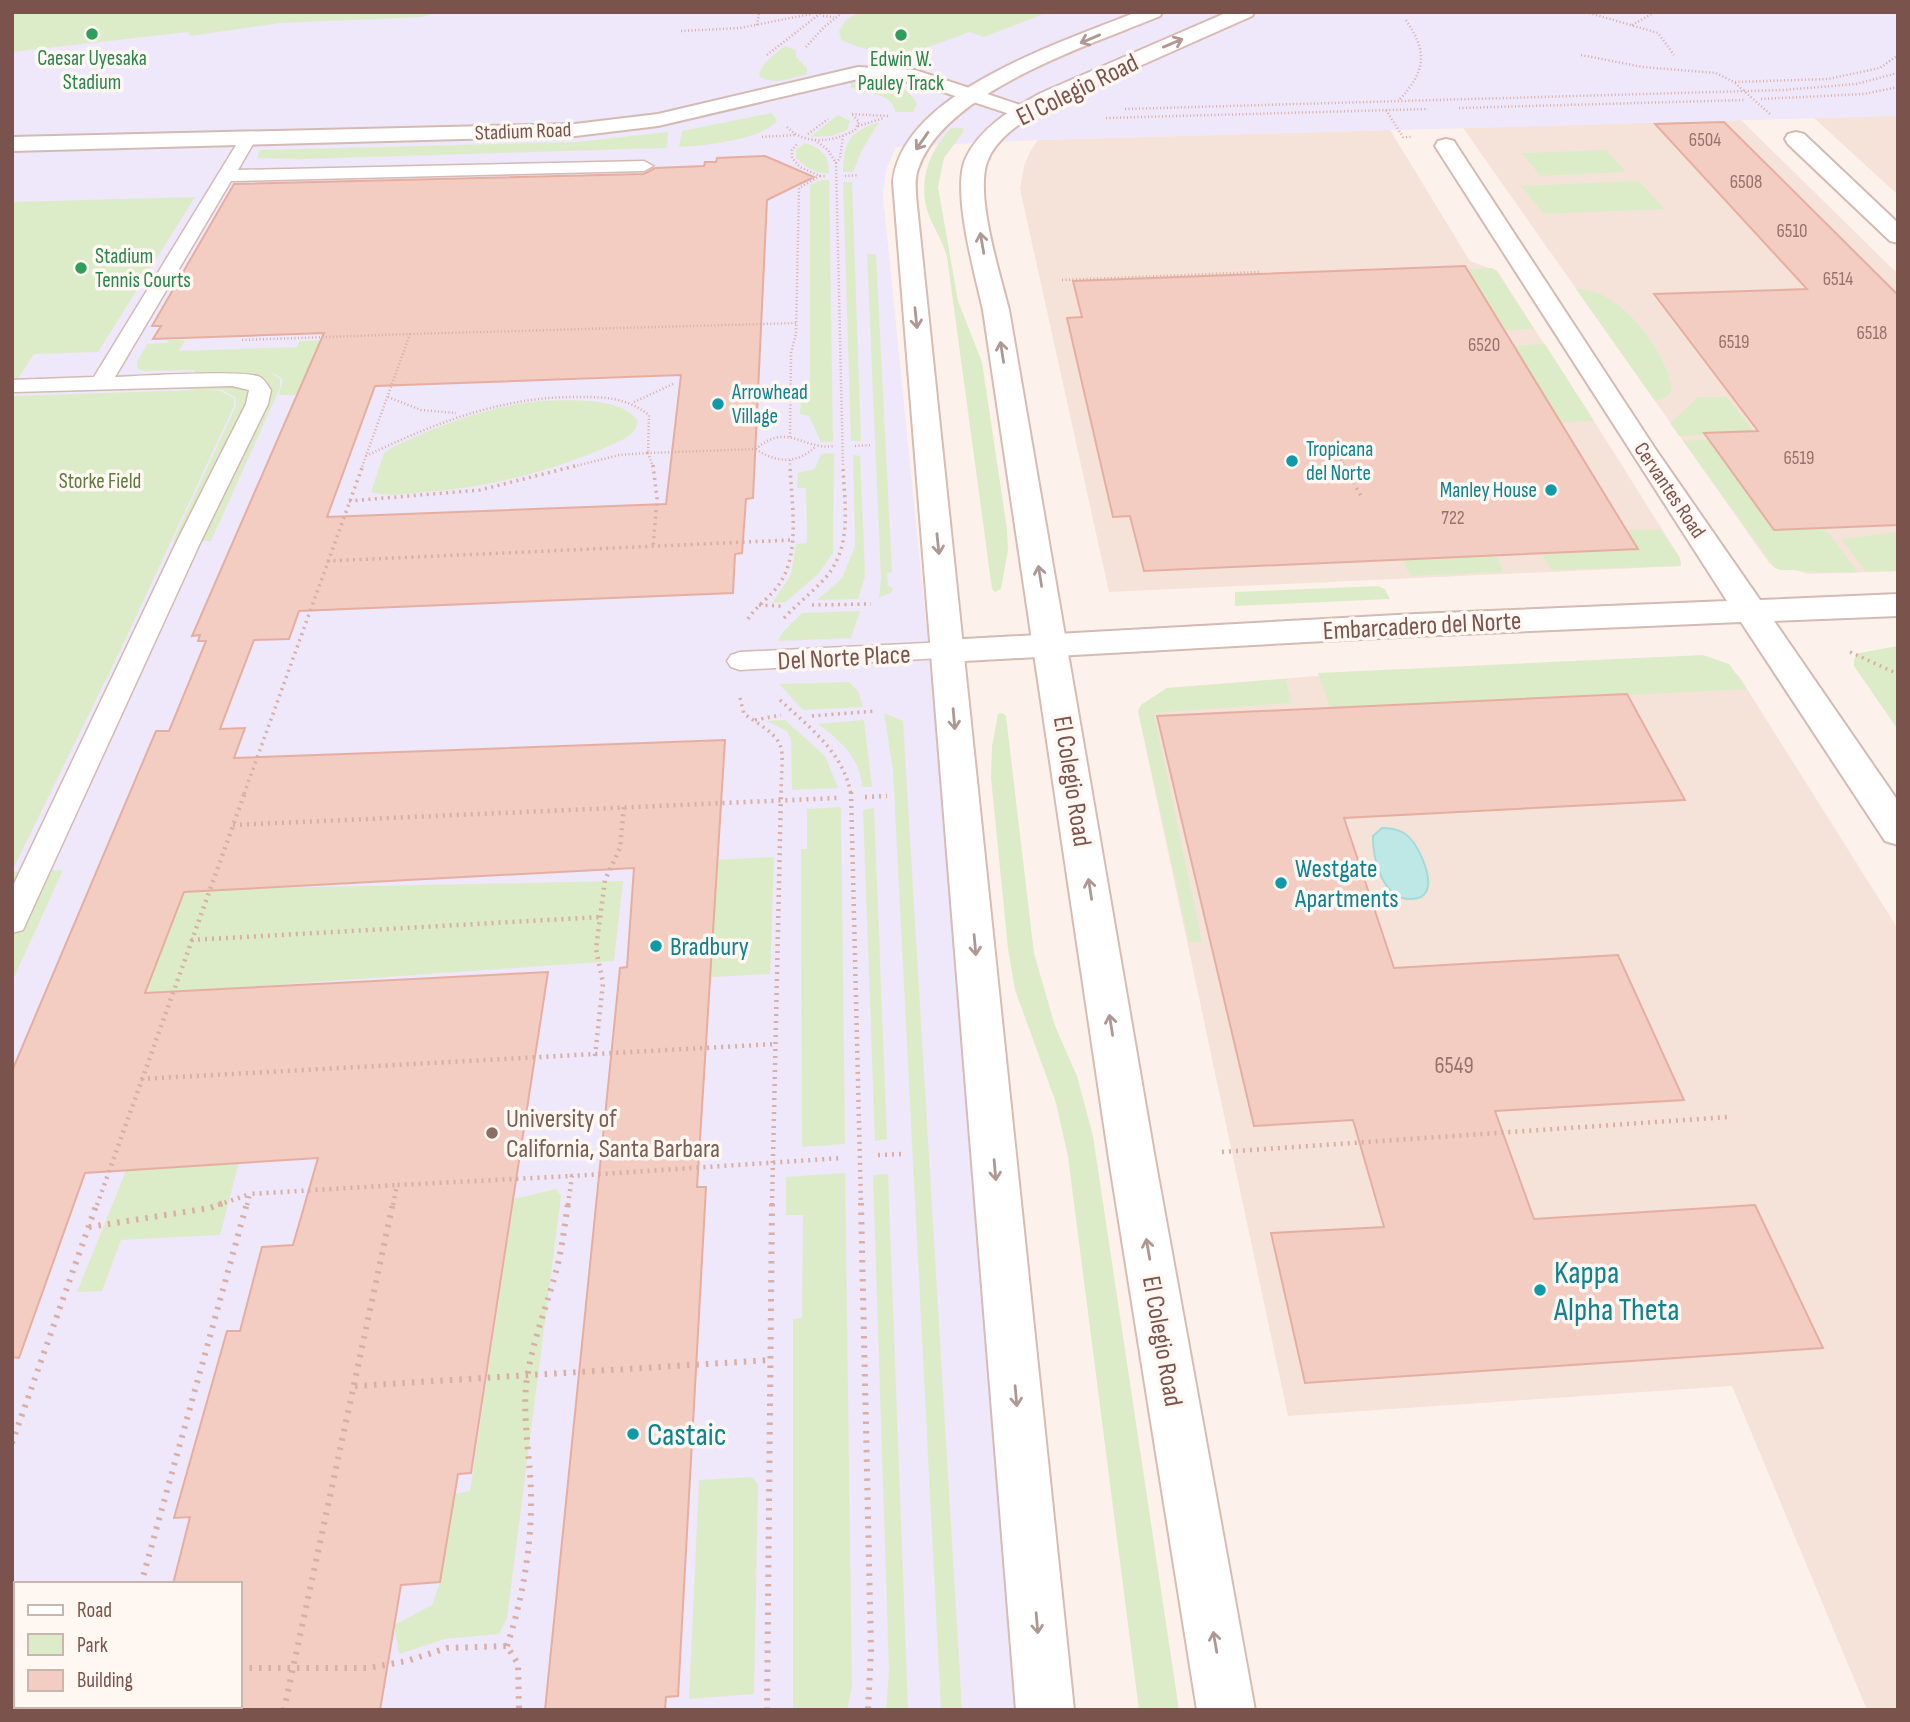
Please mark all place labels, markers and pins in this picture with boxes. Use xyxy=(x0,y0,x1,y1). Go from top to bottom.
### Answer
marker: Caesar Uyesaka Stadium xyxy=(84,26,100,42)
marker: Edwin W. Pauley Track xyxy=(893,27,909,43)
place label: Caesar Uyesaka Stadium xyxy=(37,46,147,95)
place label: Edwin W. Pauley Track xyxy=(858,47,944,96)
place label: Stadium Tennis Courts xyxy=(95,244,191,293)
marker: Stadium Tennis Courts xyxy=(73,260,89,276)
place label: Arrowhead Village xyxy=(731,380,808,429)
marker: Arrowhead Village xyxy=(710,396,726,412)
place label: Tropicana del Norte xyxy=(1306,437,1373,486)
marker: Tropicana del Norte xyxy=(1284,453,1300,469)
place label: Manley House xyxy=(1440,478,1537,503)
marker: Manley House xyxy=(1543,482,1559,498)
place label: Westgate Apartments xyxy=(1294,854,1399,915)
marker: Westgate Apartments xyxy=(1273,875,1289,891)
place label: Bradbury xyxy=(670,932,749,963)
marker: Bradbury xyxy=(648,938,664,954)
place label: University of California, Santa Barbara xyxy=(506,1104,720,1165)
marker: University of California, Santa Barbara xyxy=(484,1125,500,1141)
place label: Kappa Alpha Theta xyxy=(1553,1254,1680,1330)
marker: Kappa Alpha Theta xyxy=(1532,1282,1548,1298)
place label: Castaic xyxy=(647,1416,726,1455)
marker: Castaic xyxy=(625,1426,641,1442)

